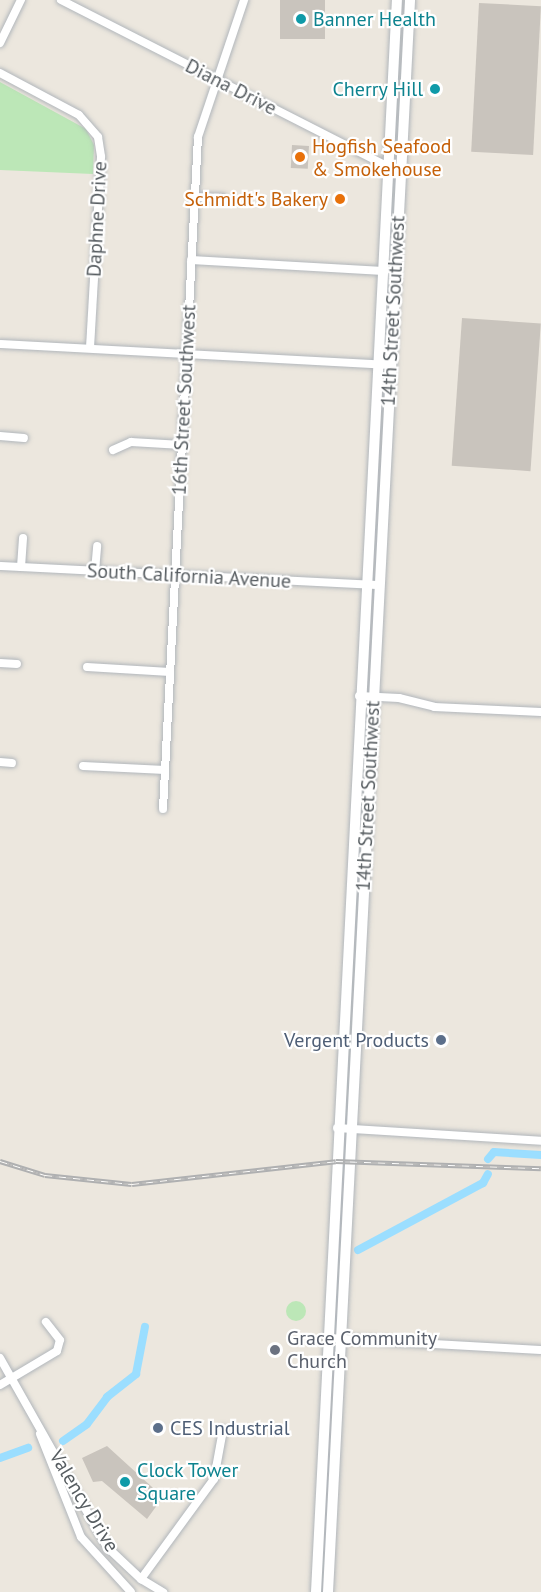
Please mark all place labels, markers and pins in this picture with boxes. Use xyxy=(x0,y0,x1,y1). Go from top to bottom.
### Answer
place label: Banner Health xyxy=(313,7,436,31)
marker: Banner Health xyxy=(294,12,308,26)
place label: Cherry Hill xyxy=(332,77,423,101)
marker: Cherry Hill xyxy=(428,82,442,96)
place label: Hogfish Seafood & Smokehouse xyxy=(312,134,451,181)
marker: Hogfish Seafood & Smokehouse xyxy=(293,150,307,164)
place label: Schmidt's Bakery xyxy=(184,187,328,211)
marker: Schmidt's Bakery xyxy=(333,192,347,206)
place label: Vergent Products xyxy=(284,1028,429,1052)
marker: Vergent Products xyxy=(434,1033,448,1047)
place label: Grace Community Church xyxy=(287,1326,437,1373)
marker: Grace Community Church xyxy=(268,1343,282,1357)
place label: CES Industrial xyxy=(170,1416,290,1440)
marker: CES Industrial xyxy=(151,1421,165,1435)
place label: Clock Tower Square xyxy=(137,1458,239,1505)
marker: Clock Tower Square xyxy=(118,1475,132,1489)

